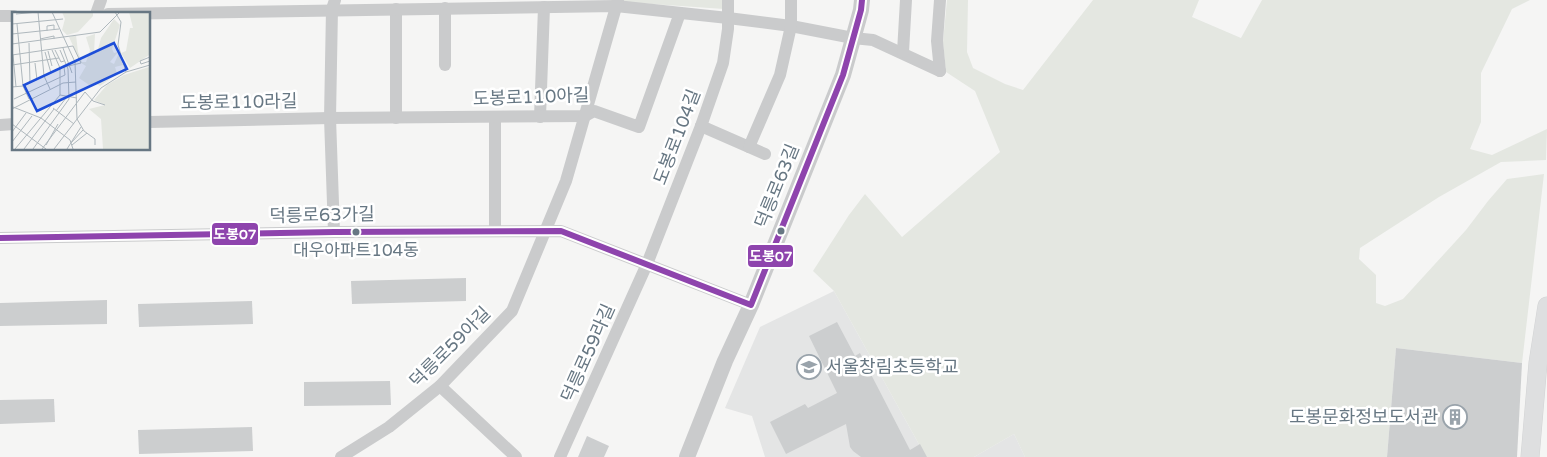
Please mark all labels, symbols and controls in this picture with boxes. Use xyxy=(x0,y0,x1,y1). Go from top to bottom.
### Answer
inset map xyxy=(12,12,150,150)
street label: 도봉로110아길 xyxy=(472,84,590,110)
street label: 도봉로104길 xyxy=(649,86,705,188)
street label: 도봉로110라길 xyxy=(180,90,298,114)
street label: 덕릉로63길 xyxy=(750,141,804,231)
street label: 덕릉로63가길 xyxy=(269,203,375,227)
line badge: 도봉07 xyxy=(211,222,259,246)
text: 도봉07 xyxy=(213,226,257,243)
unlabelled marker xyxy=(776,226,786,236)
marker: 대우아파트104동 xyxy=(351,227,361,237)
place label: 대우아파트104동 xyxy=(293,240,419,261)
line badge: 도봉07 xyxy=(747,244,794,268)
text: 도봉07 xyxy=(749,248,793,265)
street label: 덕릉로59라길 xyxy=(557,300,619,406)
street label: 덕릉로59아길 xyxy=(405,302,495,392)
school or university icon: 서울창림초등학교 xyxy=(796,354,822,380)
place label: 서울창림초등학교 xyxy=(826,356,958,378)
building icon: 도봉문화정보도서관 xyxy=(1442,404,1468,430)
place label: 도봉문화정보도서관 xyxy=(1289,406,1438,428)

